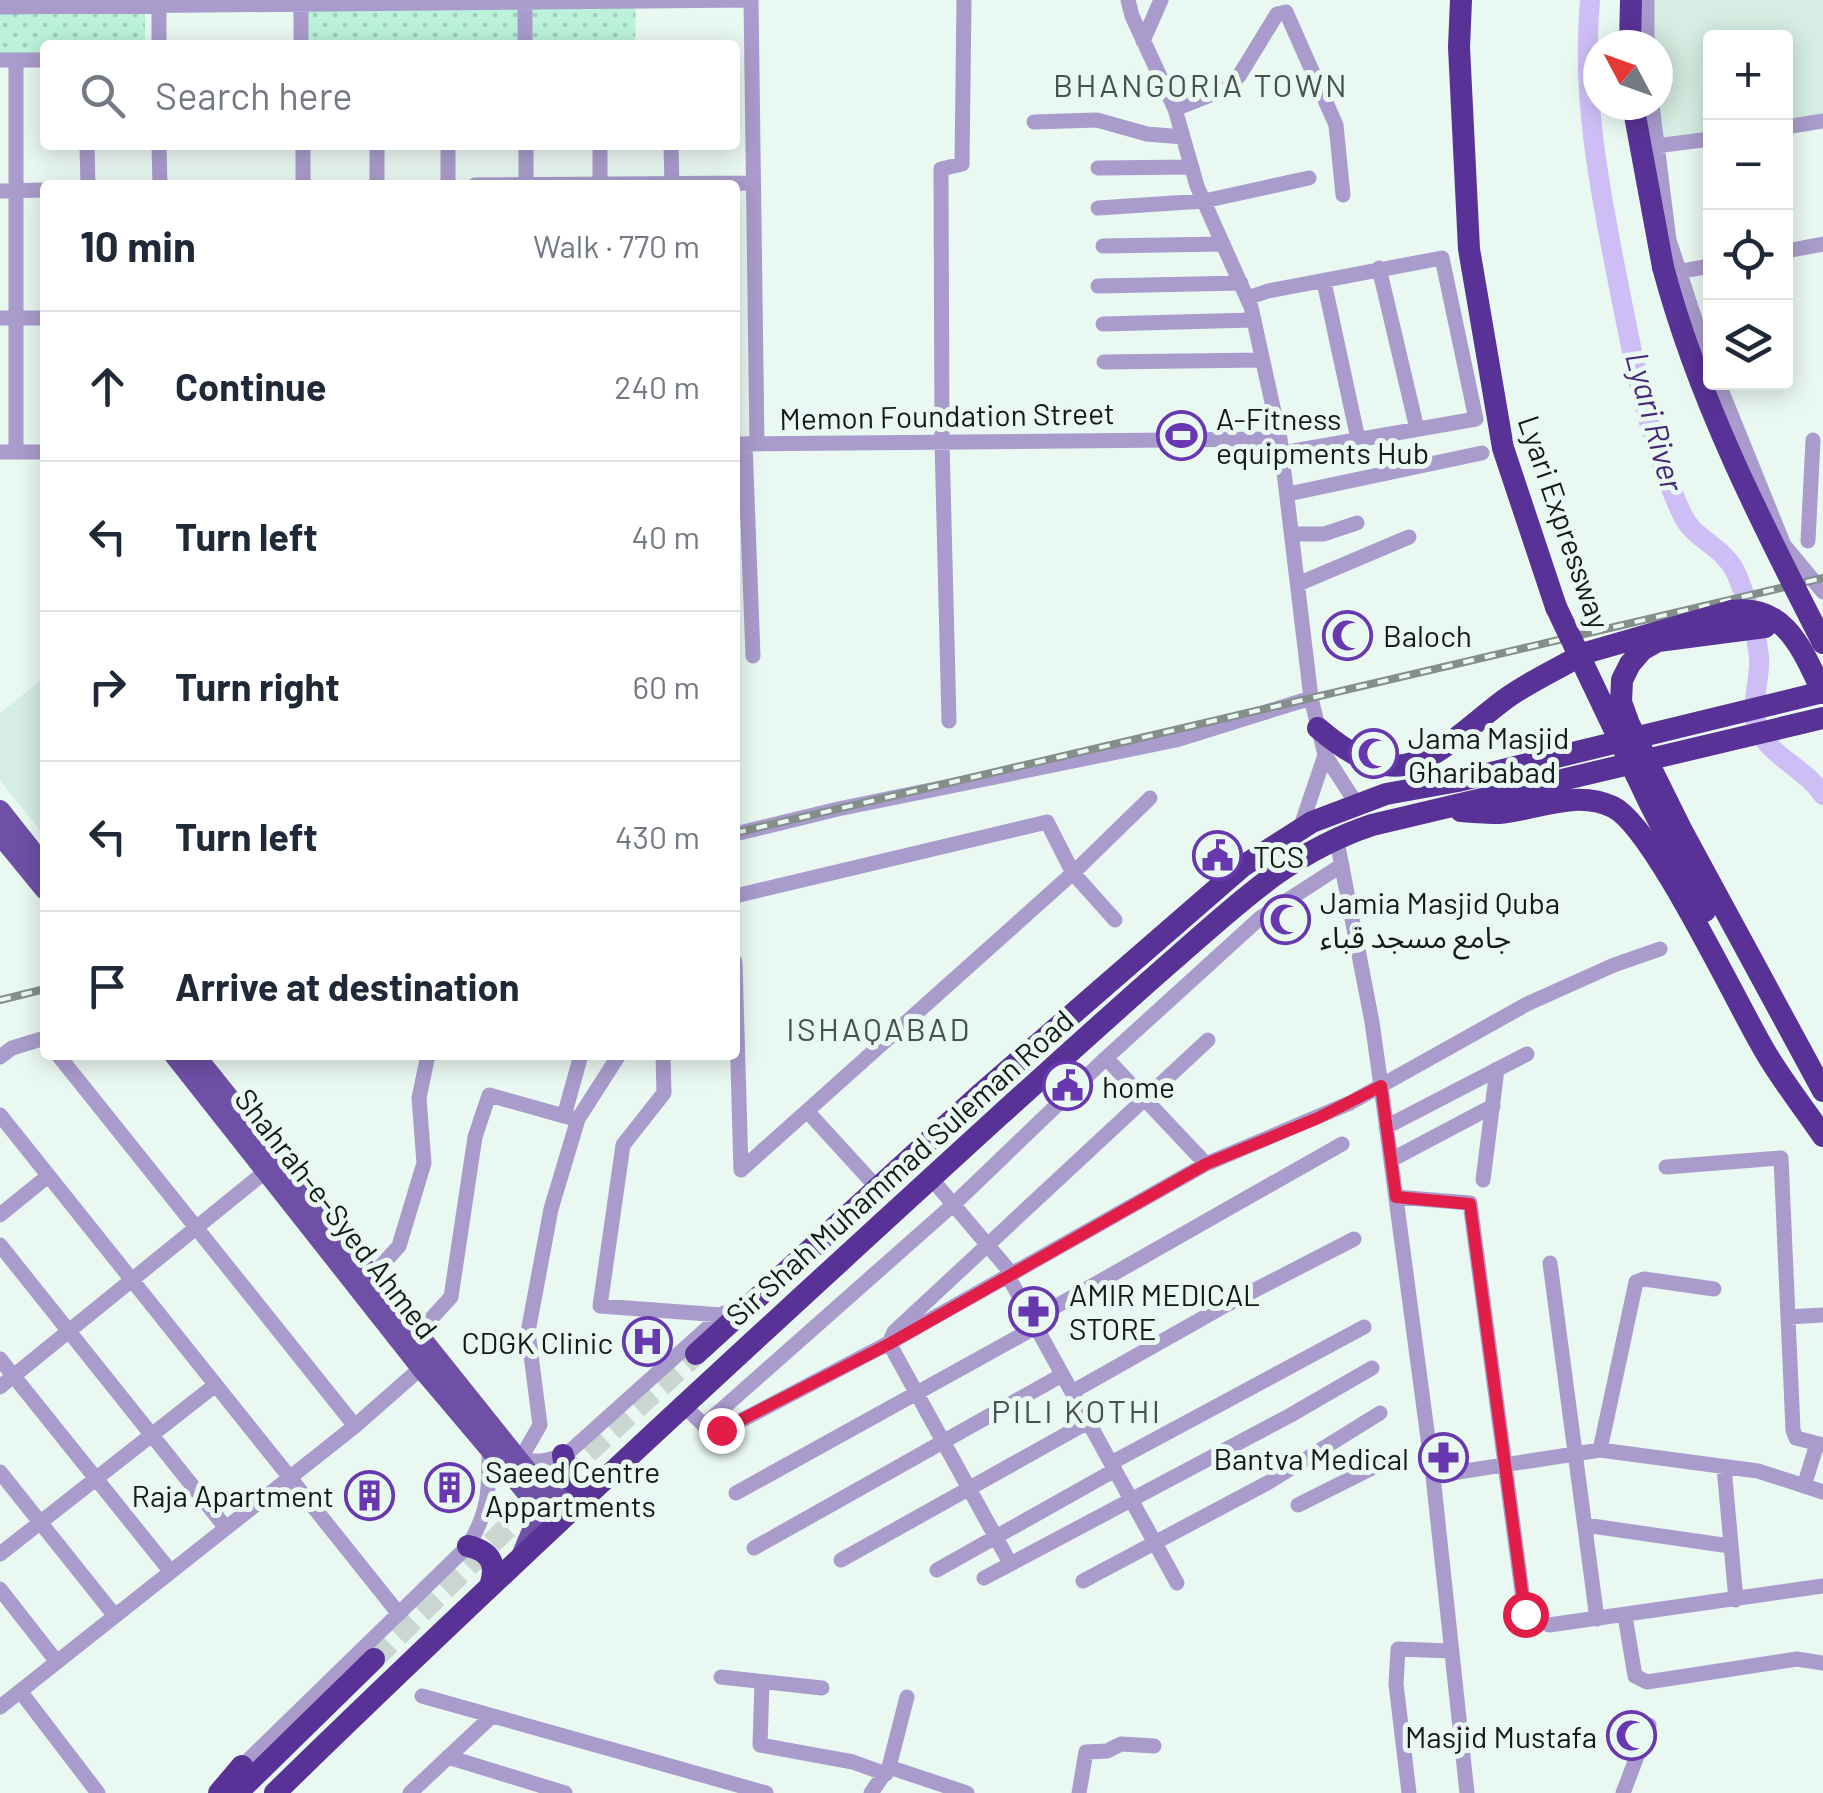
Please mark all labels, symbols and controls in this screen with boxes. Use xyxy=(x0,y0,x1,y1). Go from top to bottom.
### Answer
north arrow xyxy=(1583,30,1673,120)
map controls xyxy=(1703,30,1793,390)
button: + xyxy=(1703,30,1793,120)
search box xyxy=(40,40,740,150)
district label: BHANGORIA TOWN xyxy=(1053,65,1349,103)
icon: search xyxy=(75,68,130,123)
text: Search here xyxy=(155,72,353,118)
button: − xyxy=(1703,120,1793,210)
button: locate xyxy=(1703,210,1793,300)
text: 10 min xyxy=(80,220,196,270)
text: Walk · 770 m xyxy=(533,226,700,264)
button: layers xyxy=(1703,300,1793,390)
water label: Lyari River xyxy=(1619,347,1693,496)
icon: ahead xyxy=(80,359,135,414)
text: Continue xyxy=(175,363,326,409)
text: 240 m xyxy=(614,367,700,405)
street label: Memon Foundation Street xyxy=(779,394,1115,436)
place label: A-Fitness equipments Hub xyxy=(1216,400,1429,470)
sports icon: A-Fitness equipments Hub xyxy=(1155,409,1207,461)
street label: Lyari Expressway xyxy=(1512,411,1618,634)
icon: left xyxy=(80,509,135,564)
text: Turn left xyxy=(175,513,318,559)
text: 40 m xyxy=(631,517,700,555)
mosque icon: Baloch xyxy=(1322,609,1374,661)
place label: Baloch xyxy=(1383,617,1472,653)
icon: right xyxy=(80,659,135,714)
text: Turn right xyxy=(175,663,340,709)
text: 60 m xyxy=(633,667,700,705)
place label: Jama Masjid Gharibabad xyxy=(1408,719,1569,789)
mosque icon: Jama Masjid Gharibabad xyxy=(1347,728,1399,780)
icon: left xyxy=(80,809,135,864)
text: Turn left xyxy=(175,813,318,859)
text: 430 m xyxy=(615,817,700,855)
public building icon: TCS xyxy=(1192,830,1244,882)
place label: TCS xyxy=(1253,838,1304,874)
place label: Jamia Masjid Quba جامع مسجد قباء xyxy=(1320,884,1560,960)
mosque icon: Jamia Masjid Quba جامع مسجد قباء xyxy=(1259,893,1311,945)
icon: arrive xyxy=(80,959,135,1014)
text: Arrive at destination xyxy=(175,963,520,1009)
street label: Sir Shah Muhammad Suleman Road xyxy=(718,1001,1080,1333)
district label: ISHAQABAD xyxy=(786,1009,972,1047)
public building icon: home xyxy=(1041,1060,1093,1112)
place label: home xyxy=(1102,1068,1175,1104)
street label: Shahrah-e-Syed Ahmed xyxy=(228,1081,446,1345)
place label: AMIR MEDICAL STORE xyxy=(1069,1276,1260,1346)
pharmacy icon: AMIR MEDICAL STORE xyxy=(1008,1285,1060,1337)
hospital icon: CDGK Clinic xyxy=(622,1316,674,1368)
place label: CDGK Clinic xyxy=(461,1324,613,1360)
district label: PILI KOTHI xyxy=(991,1391,1163,1429)
route end xyxy=(699,1408,745,1454)
pharmacy icon: Bantva Medical xyxy=(1418,1432,1470,1484)
place label: Bantva Medical xyxy=(1213,1440,1409,1476)
place label: Saeed Centre Appartments xyxy=(485,1453,660,1523)
building icon: Saeed Centre Appartments xyxy=(424,1462,476,1514)
building icon: Raja Apartment xyxy=(343,1469,395,1521)
place label: Raja Apartment xyxy=(132,1477,334,1513)
route start xyxy=(1503,1592,1549,1638)
mosque icon: Masjid Mustafa xyxy=(1606,1710,1658,1762)
place label: Masjid Mustafa xyxy=(1405,1718,1597,1754)

